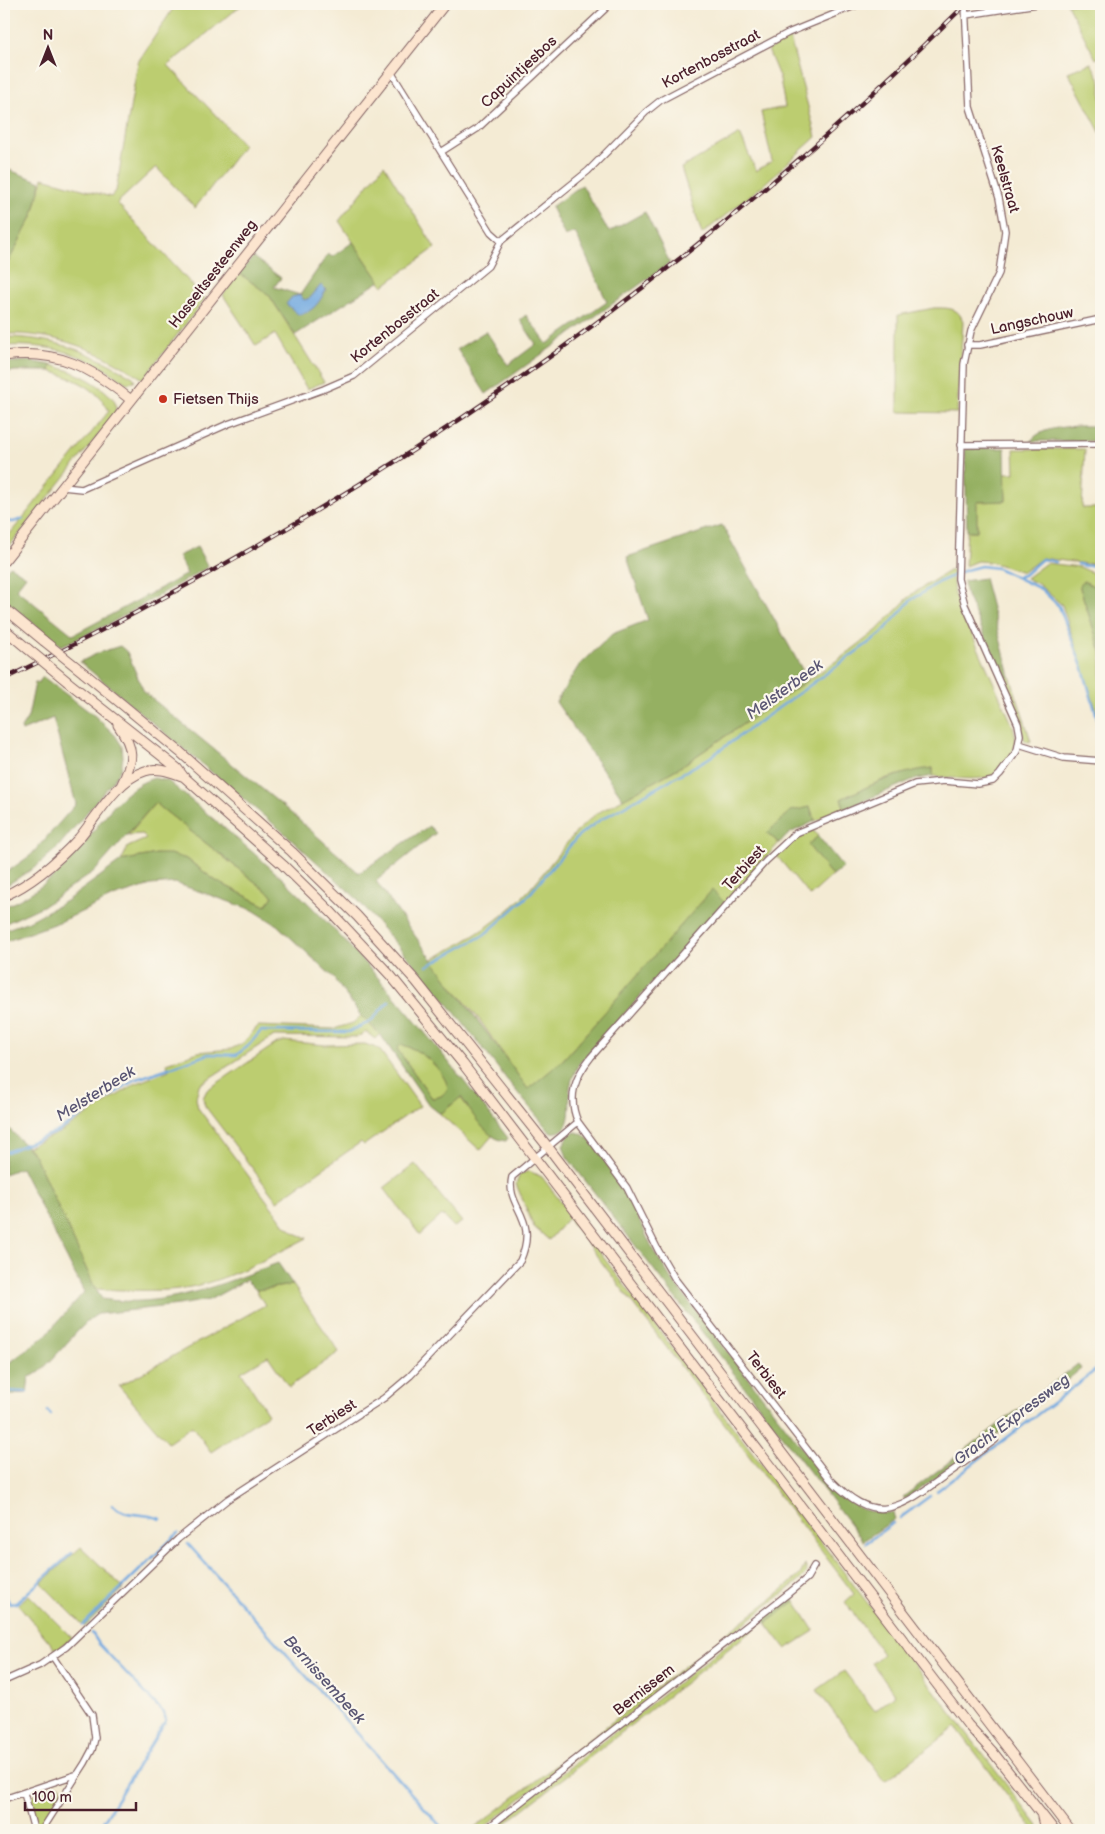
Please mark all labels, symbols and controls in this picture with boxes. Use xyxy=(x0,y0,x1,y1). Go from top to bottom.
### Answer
north arrow xyxy=(22,22,72,72)
street label: Kortenbosstraat xyxy=(659,25,764,93)
text: N xyxy=(43,27,53,44)
street label: Capuintjesbos xyxy=(477,31,562,112)
street label: Keelstraat xyxy=(986,143,1024,215)
street label: Hasseltsesteenweg xyxy=(165,216,261,332)
street label: Kortenbosstraat xyxy=(347,284,443,367)
street label: Langschouw xyxy=(989,303,1075,339)
place label: Fietsen Thijs xyxy=(173,390,259,409)
marker: Fietsen Thijs xyxy=(157,393,169,405)
water label: Melsterbeek xyxy=(743,655,828,724)
street label: Terbiest xyxy=(719,841,770,895)
water label: Melsterbeek xyxy=(53,1062,140,1126)
street label: Terbiest xyxy=(742,1348,791,1403)
water label: Gracht Expressweg xyxy=(950,1370,1074,1470)
street label: Terbiest xyxy=(304,1395,360,1441)
water label: Bernissembeek xyxy=(279,1632,369,1729)
street label: Bernissem xyxy=(609,1660,679,1720)
scale bar xyxy=(25,1779,136,1811)
text: 100 m xyxy=(32,1788,72,1807)

